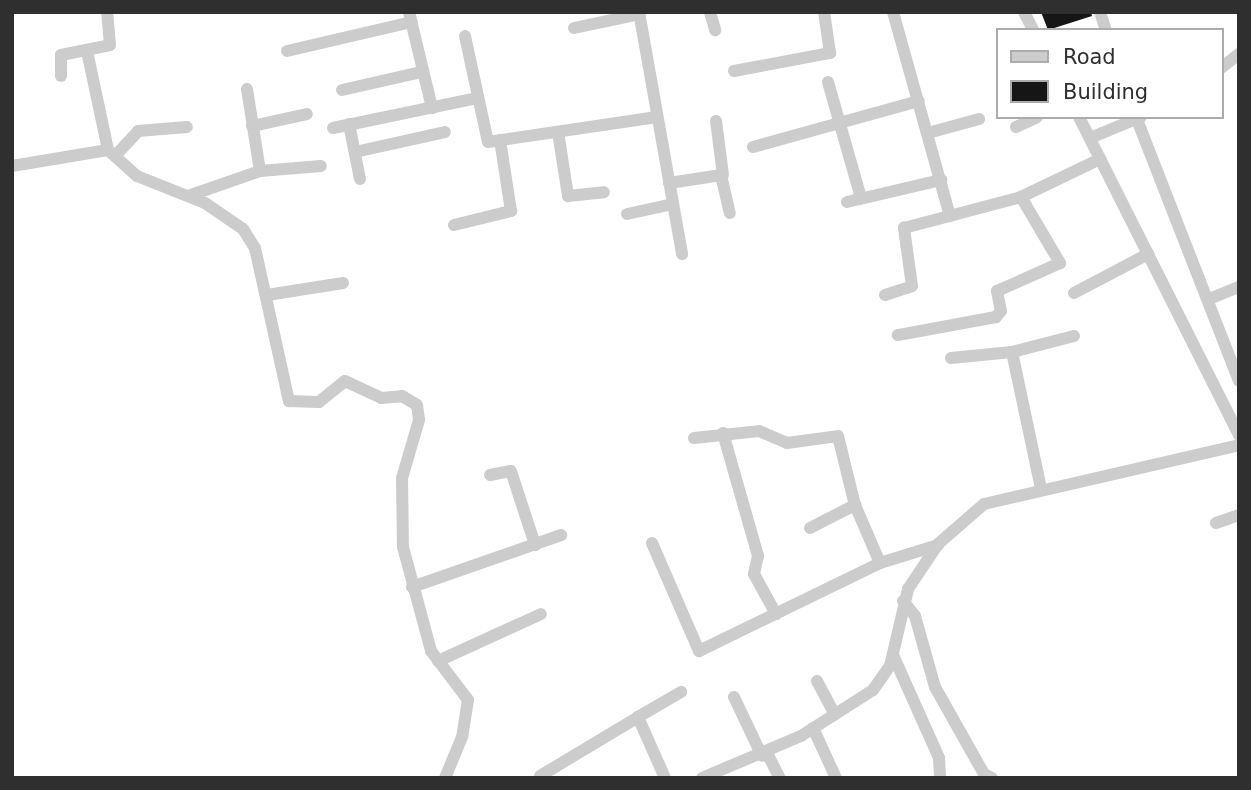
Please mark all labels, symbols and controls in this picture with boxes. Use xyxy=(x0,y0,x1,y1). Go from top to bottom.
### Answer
legend xyxy=(996,28,1223,119)
text: Road xyxy=(1063,45,1116,69)
text: Building xyxy=(1063,80,1148,104)

